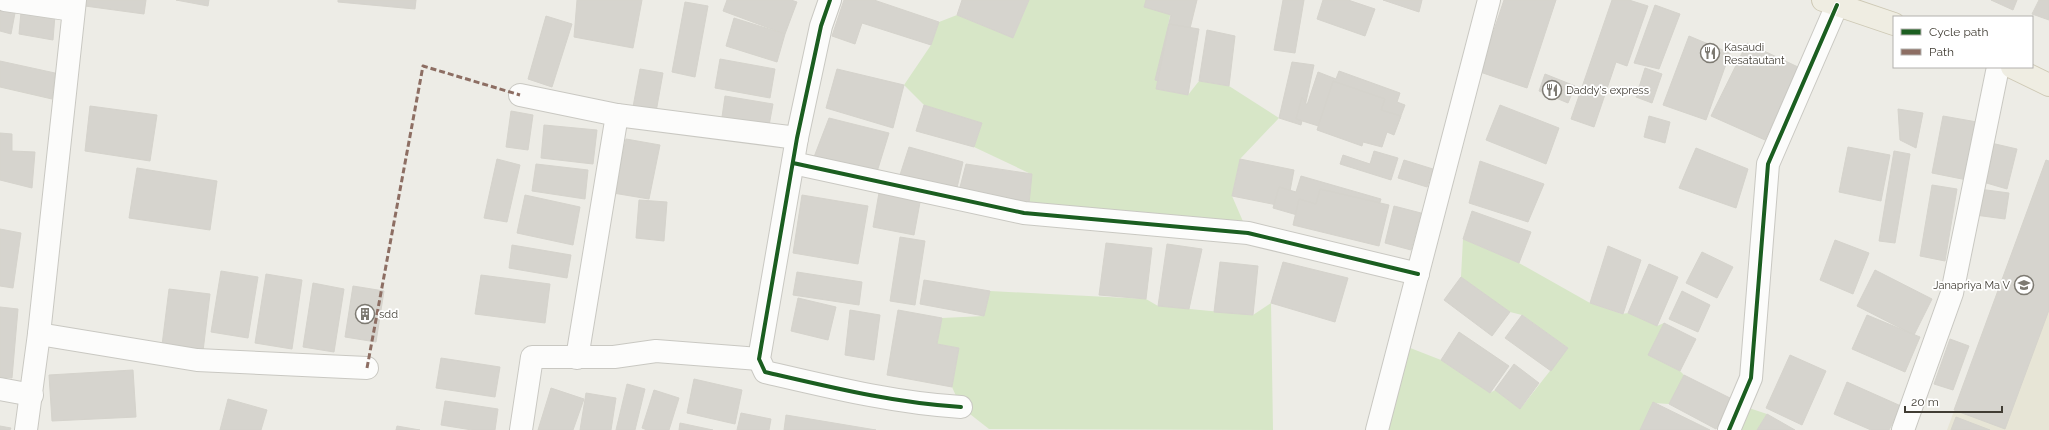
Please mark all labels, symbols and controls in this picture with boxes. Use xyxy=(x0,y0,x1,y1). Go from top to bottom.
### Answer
legend xyxy=(1893,16,2033,68)
text: Cycle path xyxy=(1929,25,1988,39)
place label: Kasaudi Resatautant xyxy=(1724,41,1785,67)
restaurant icon: Kasaudi Resatautant xyxy=(1699,42,1721,64)
text: Path xyxy=(1929,45,1954,59)
restaurant icon: Daddy's express xyxy=(1541,79,1563,101)
place label: Daddy's express xyxy=(1566,84,1649,97)
school or university icon: Janapriya Ma V xyxy=(2013,274,2035,296)
place label: Janapriya Ma V xyxy=(1933,279,2011,292)
building icon: sdd xyxy=(354,303,376,325)
place label: sdd xyxy=(379,308,398,321)
scale bar xyxy=(1905,388,2002,414)
text: 20 m xyxy=(1911,395,1939,409)

